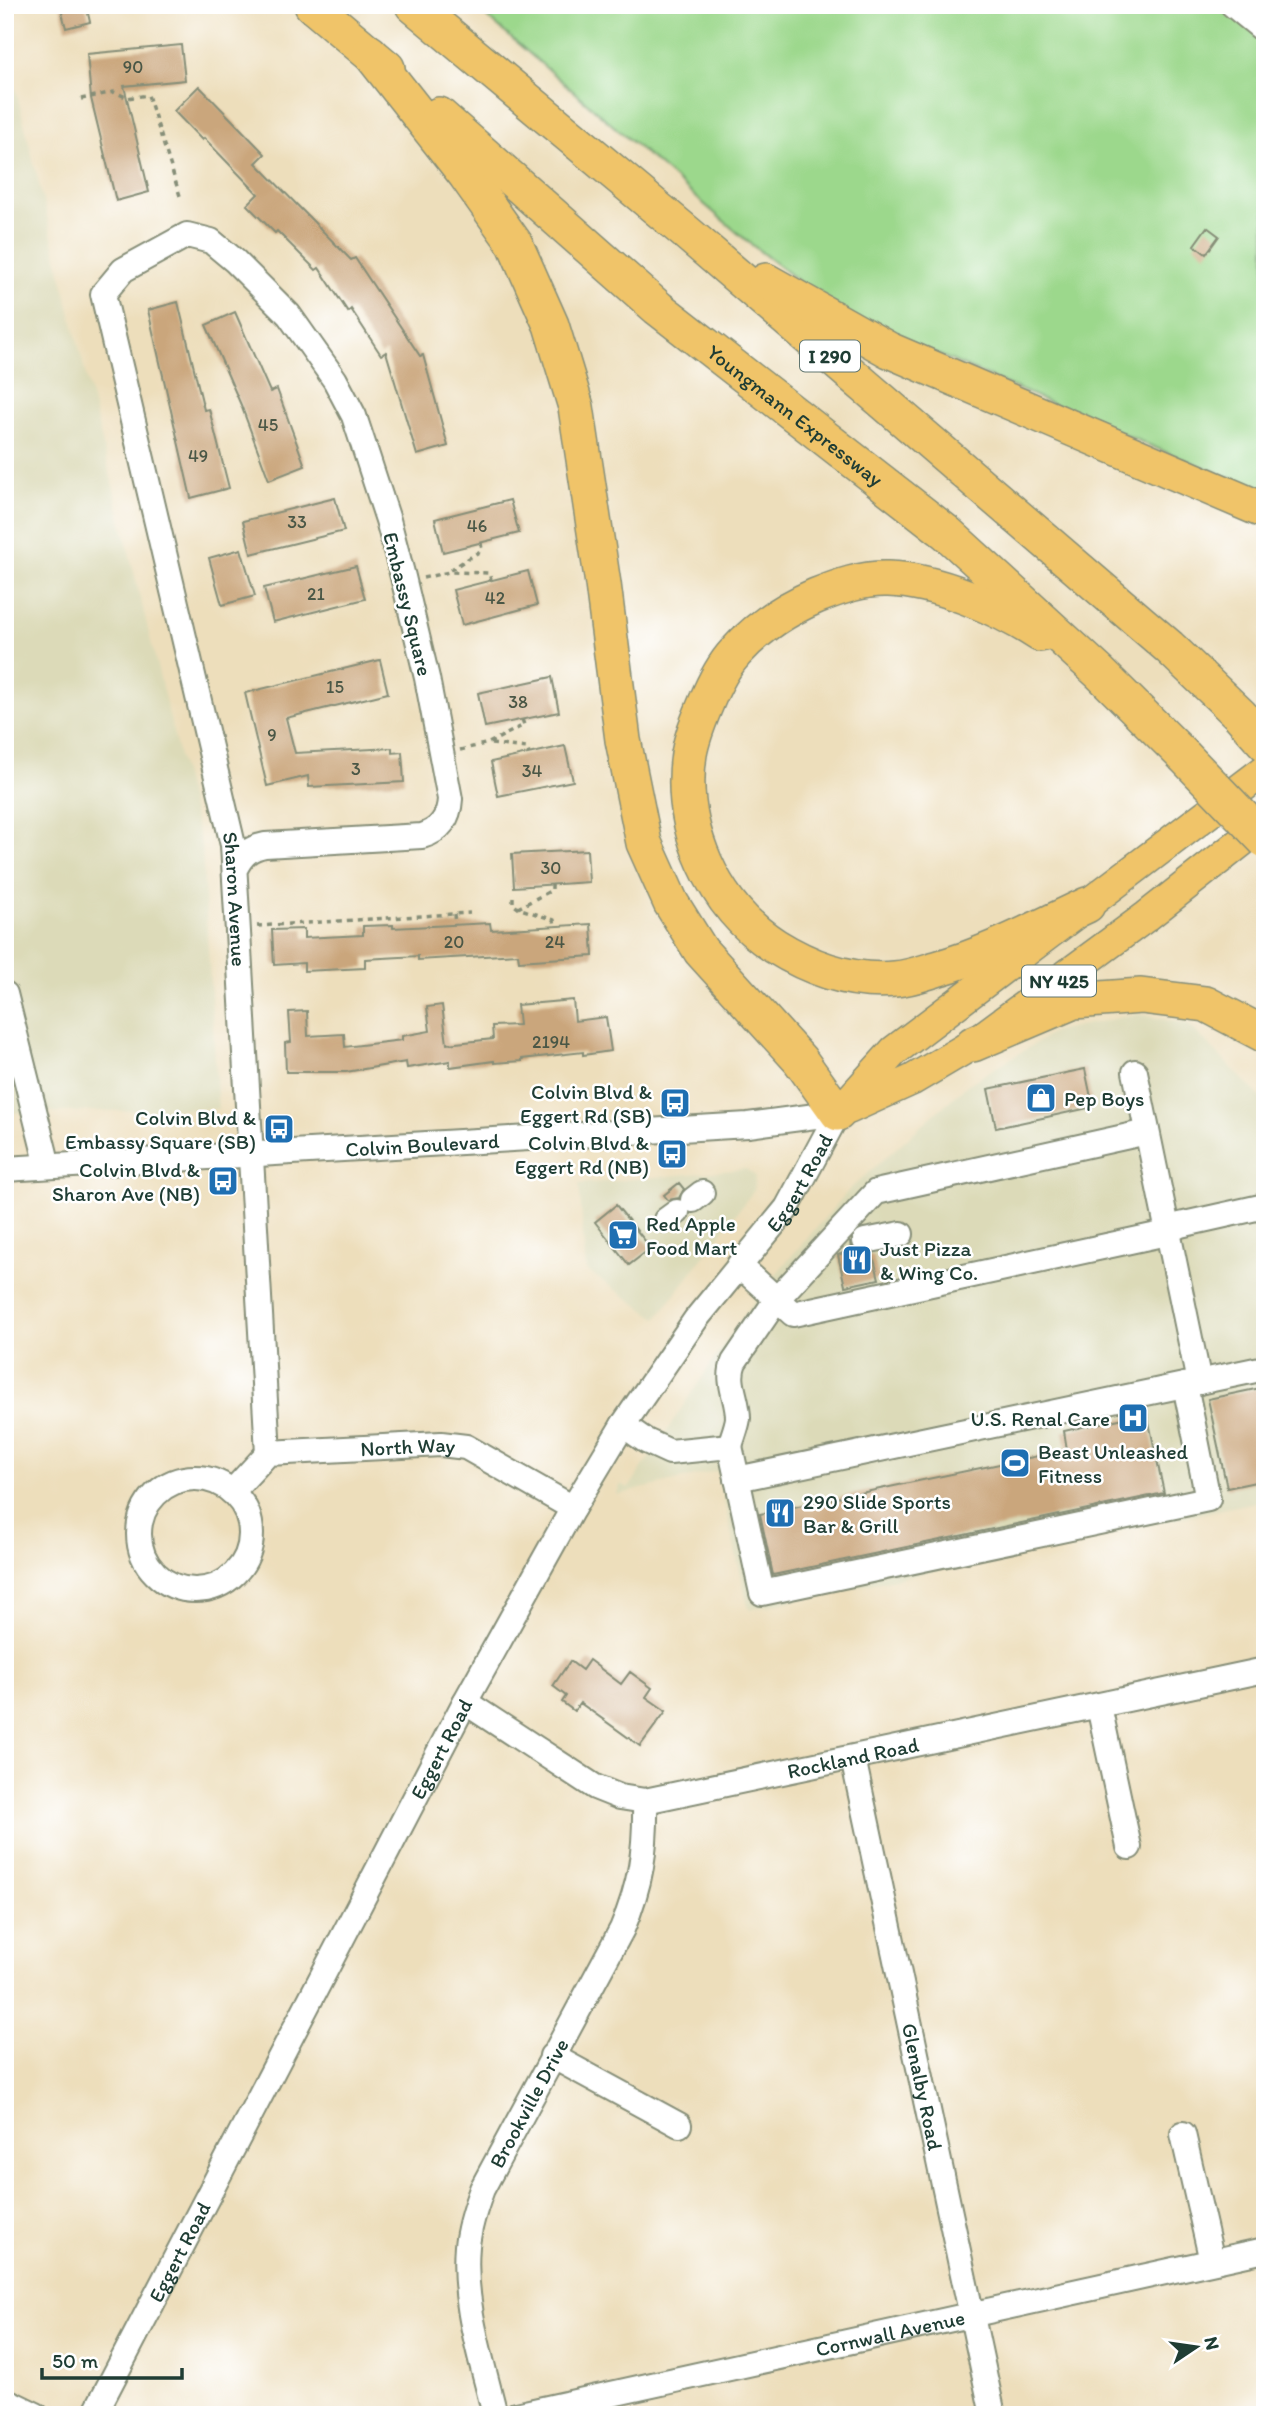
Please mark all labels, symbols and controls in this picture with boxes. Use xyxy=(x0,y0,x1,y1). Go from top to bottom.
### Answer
house number: 90 xyxy=(123,56,143,78)
street label: Youngmann Expressway xyxy=(702,339,888,491)
road number: I 290 xyxy=(800,340,860,372)
house number: 45 xyxy=(258,414,278,436)
house number: 49 xyxy=(188,445,208,467)
house number: 33 xyxy=(287,511,307,533)
house number: 46 xyxy=(467,515,487,537)
street label: Embassy Square xyxy=(378,529,438,679)
house number: 21 xyxy=(307,583,325,605)
house number: 42 xyxy=(485,587,506,609)
house number: 15 xyxy=(326,676,344,698)
house number: 38 xyxy=(508,691,528,713)
house number: 9 xyxy=(267,724,277,746)
house number: 3 xyxy=(351,758,361,780)
house number: 34 xyxy=(522,760,542,782)
street label: Sharon Avenue xyxy=(218,829,252,967)
house number: 30 xyxy=(541,857,561,879)
house number: 20 xyxy=(444,931,464,953)
house number: 24 xyxy=(545,931,565,953)
road number: NY 425 xyxy=(1022,965,1096,996)
house number: 2194 xyxy=(532,1031,570,1053)
place label: Colvin Blvd & Eggert Rd (SB) xyxy=(520,1079,652,1128)
shop icon: Pep Boys xyxy=(1024,1081,1058,1115)
bus stop icon: Colvin Blvd & Eggert Rd (SB) xyxy=(658,1086,692,1120)
place label: Pep Boys xyxy=(1064,1086,1144,1111)
place label: Colvin Blvd & Embassy Square (SB) xyxy=(65,1105,256,1154)
bus stop icon: Colvin Blvd & Embassy Square (SB) xyxy=(262,1112,296,1146)
street label: Colvin Boulevard xyxy=(344,1127,500,1161)
street label: Eggert Road xyxy=(760,1129,837,1237)
place label: Colvin Blvd & Eggert Rd (NB) xyxy=(515,1130,649,1179)
bus stop icon: Colvin Blvd & Eggert Rd (NB) xyxy=(655,1137,689,1171)
place label: Colvin Blvd & Sharon Ave (NB) xyxy=(52,1157,200,1206)
bus stop icon: Colvin Blvd & Sharon Ave (NB) xyxy=(206,1164,240,1198)
place label: Red Apple Food Mart xyxy=(646,1211,738,1260)
supermarket icon: Red Apple Food Mart xyxy=(606,1218,640,1252)
place label: Just Pizza & Wing Co. xyxy=(880,1236,978,1285)
restaurant icon: Just Pizza & Wing Co. xyxy=(840,1243,874,1277)
hospital icon: U.S. Renal Care xyxy=(1116,1401,1150,1435)
place label: U.S. Renal Care xyxy=(971,1406,1110,1431)
street label: North Way xyxy=(360,1431,457,1461)
place label: Beast Unleashed Fitness xyxy=(1038,1439,1189,1488)
sports icon: Beast Unleashed Fitness xyxy=(998,1446,1032,1480)
place label: 290 Slide Sports Bar & Grill xyxy=(803,1489,951,1538)
restaurant icon: 290 Slide Sports Bar & Grill xyxy=(763,1496,797,1530)
street label: Eggert Road xyxy=(404,1694,477,1803)
street label: Rockland Road xyxy=(785,1731,921,1783)
street label: Glenalby Road xyxy=(897,2021,949,2153)
street label: Brookville Drive xyxy=(483,2034,573,2172)
street label: Eggert Road xyxy=(143,2197,215,2306)
street label: Cornwall Avenue xyxy=(813,2304,967,2361)
north arrow xyxy=(1162,2312,1232,2382)
text: N xyxy=(1199,2334,1225,2352)
scale bar xyxy=(42,2336,182,2380)
text: 50 m xyxy=(52,2348,99,2373)

